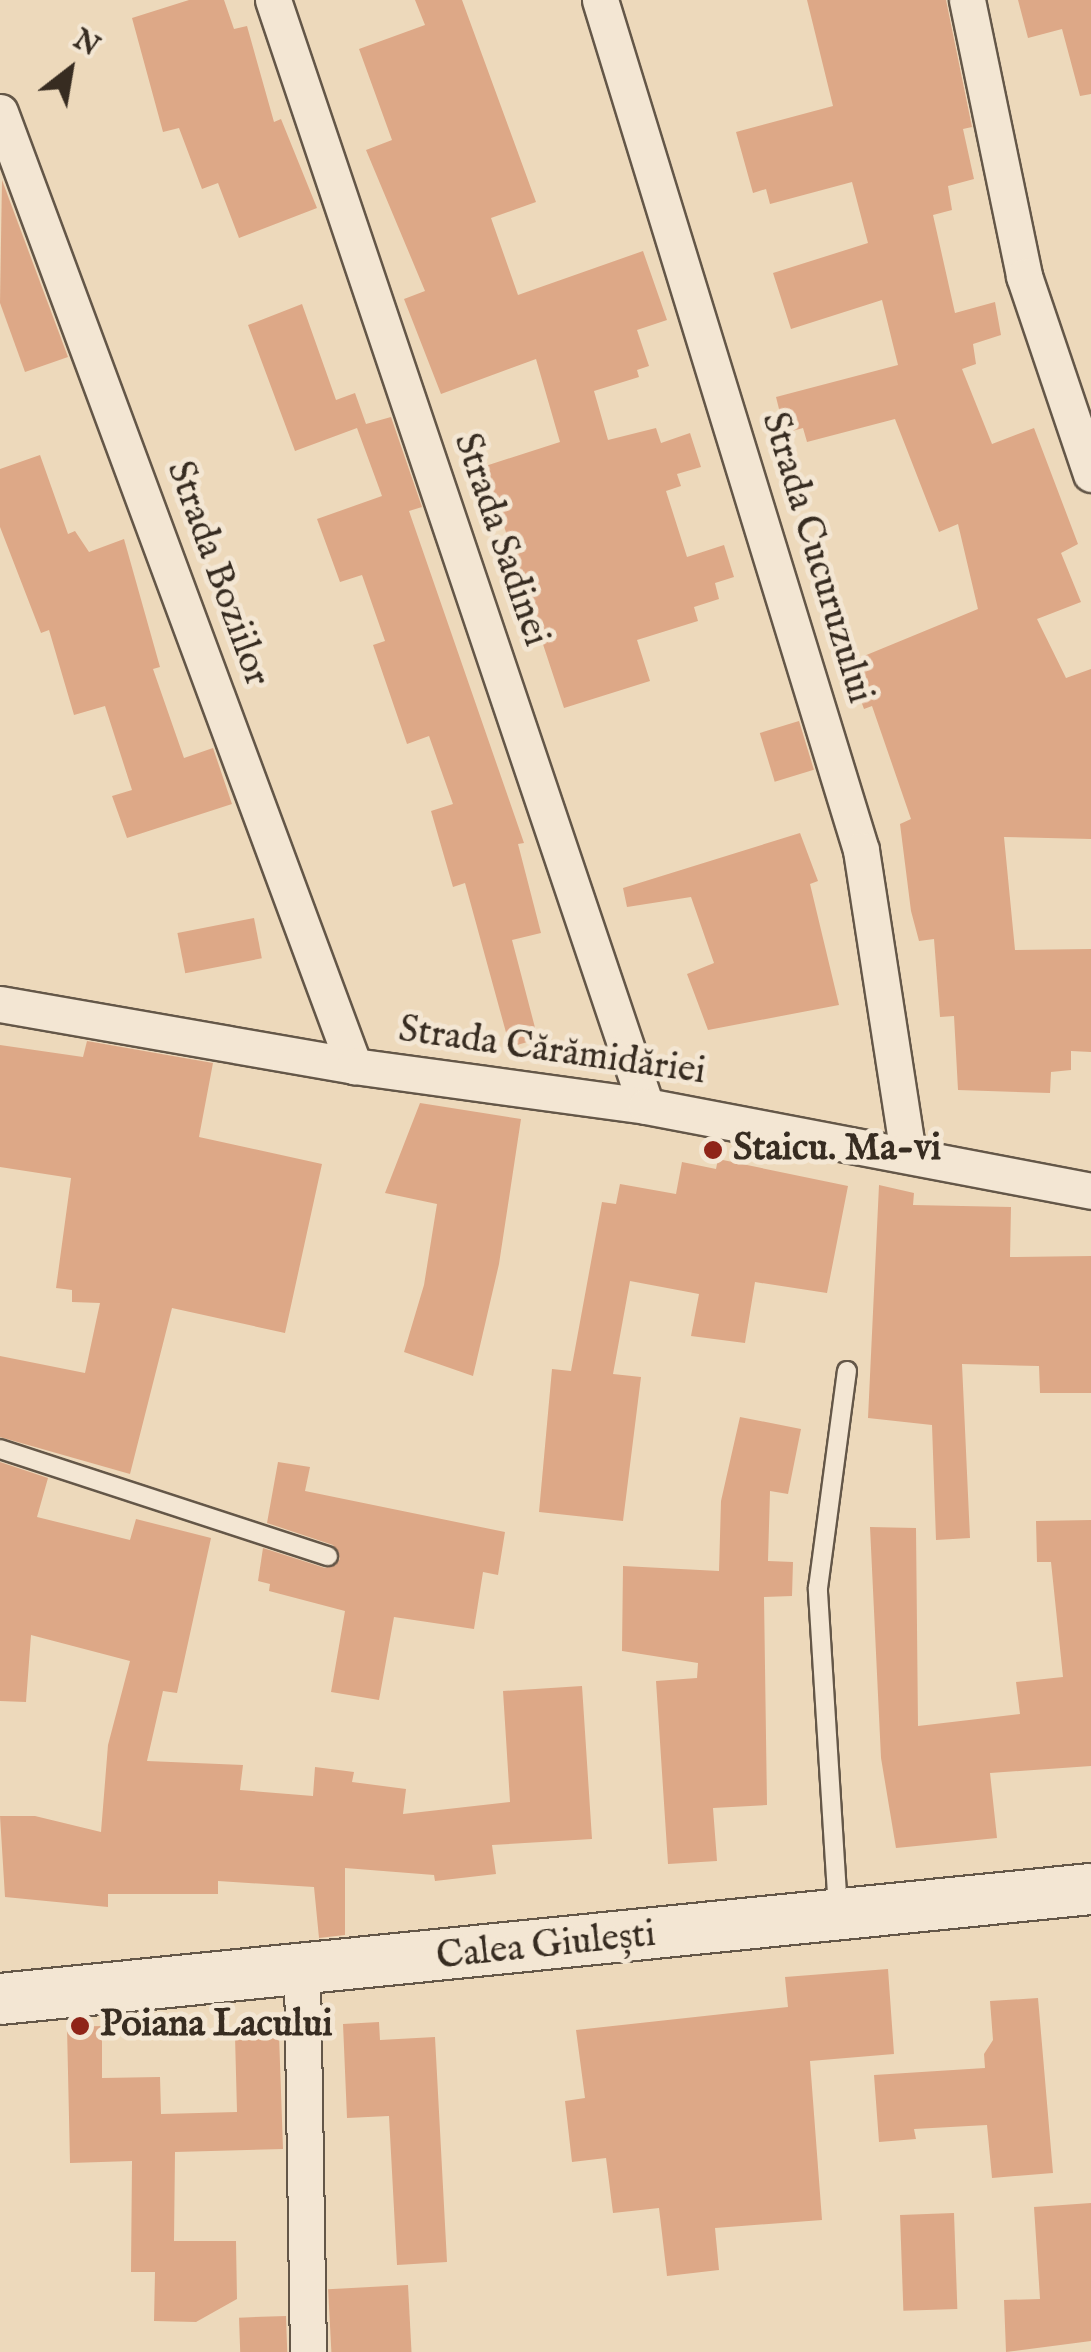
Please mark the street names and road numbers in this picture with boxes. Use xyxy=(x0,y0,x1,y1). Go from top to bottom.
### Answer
street label: Strada Cucuruzului xyxy=(750,407,882,709)
street label: Strada Sadinei xyxy=(442,428,558,652)
street label: Strada Boziilor xyxy=(155,455,279,693)
street label: Strada Cărămidăriei xyxy=(396,1008,708,1096)
street label: Calea Giulești xyxy=(434,1913,658,1981)

